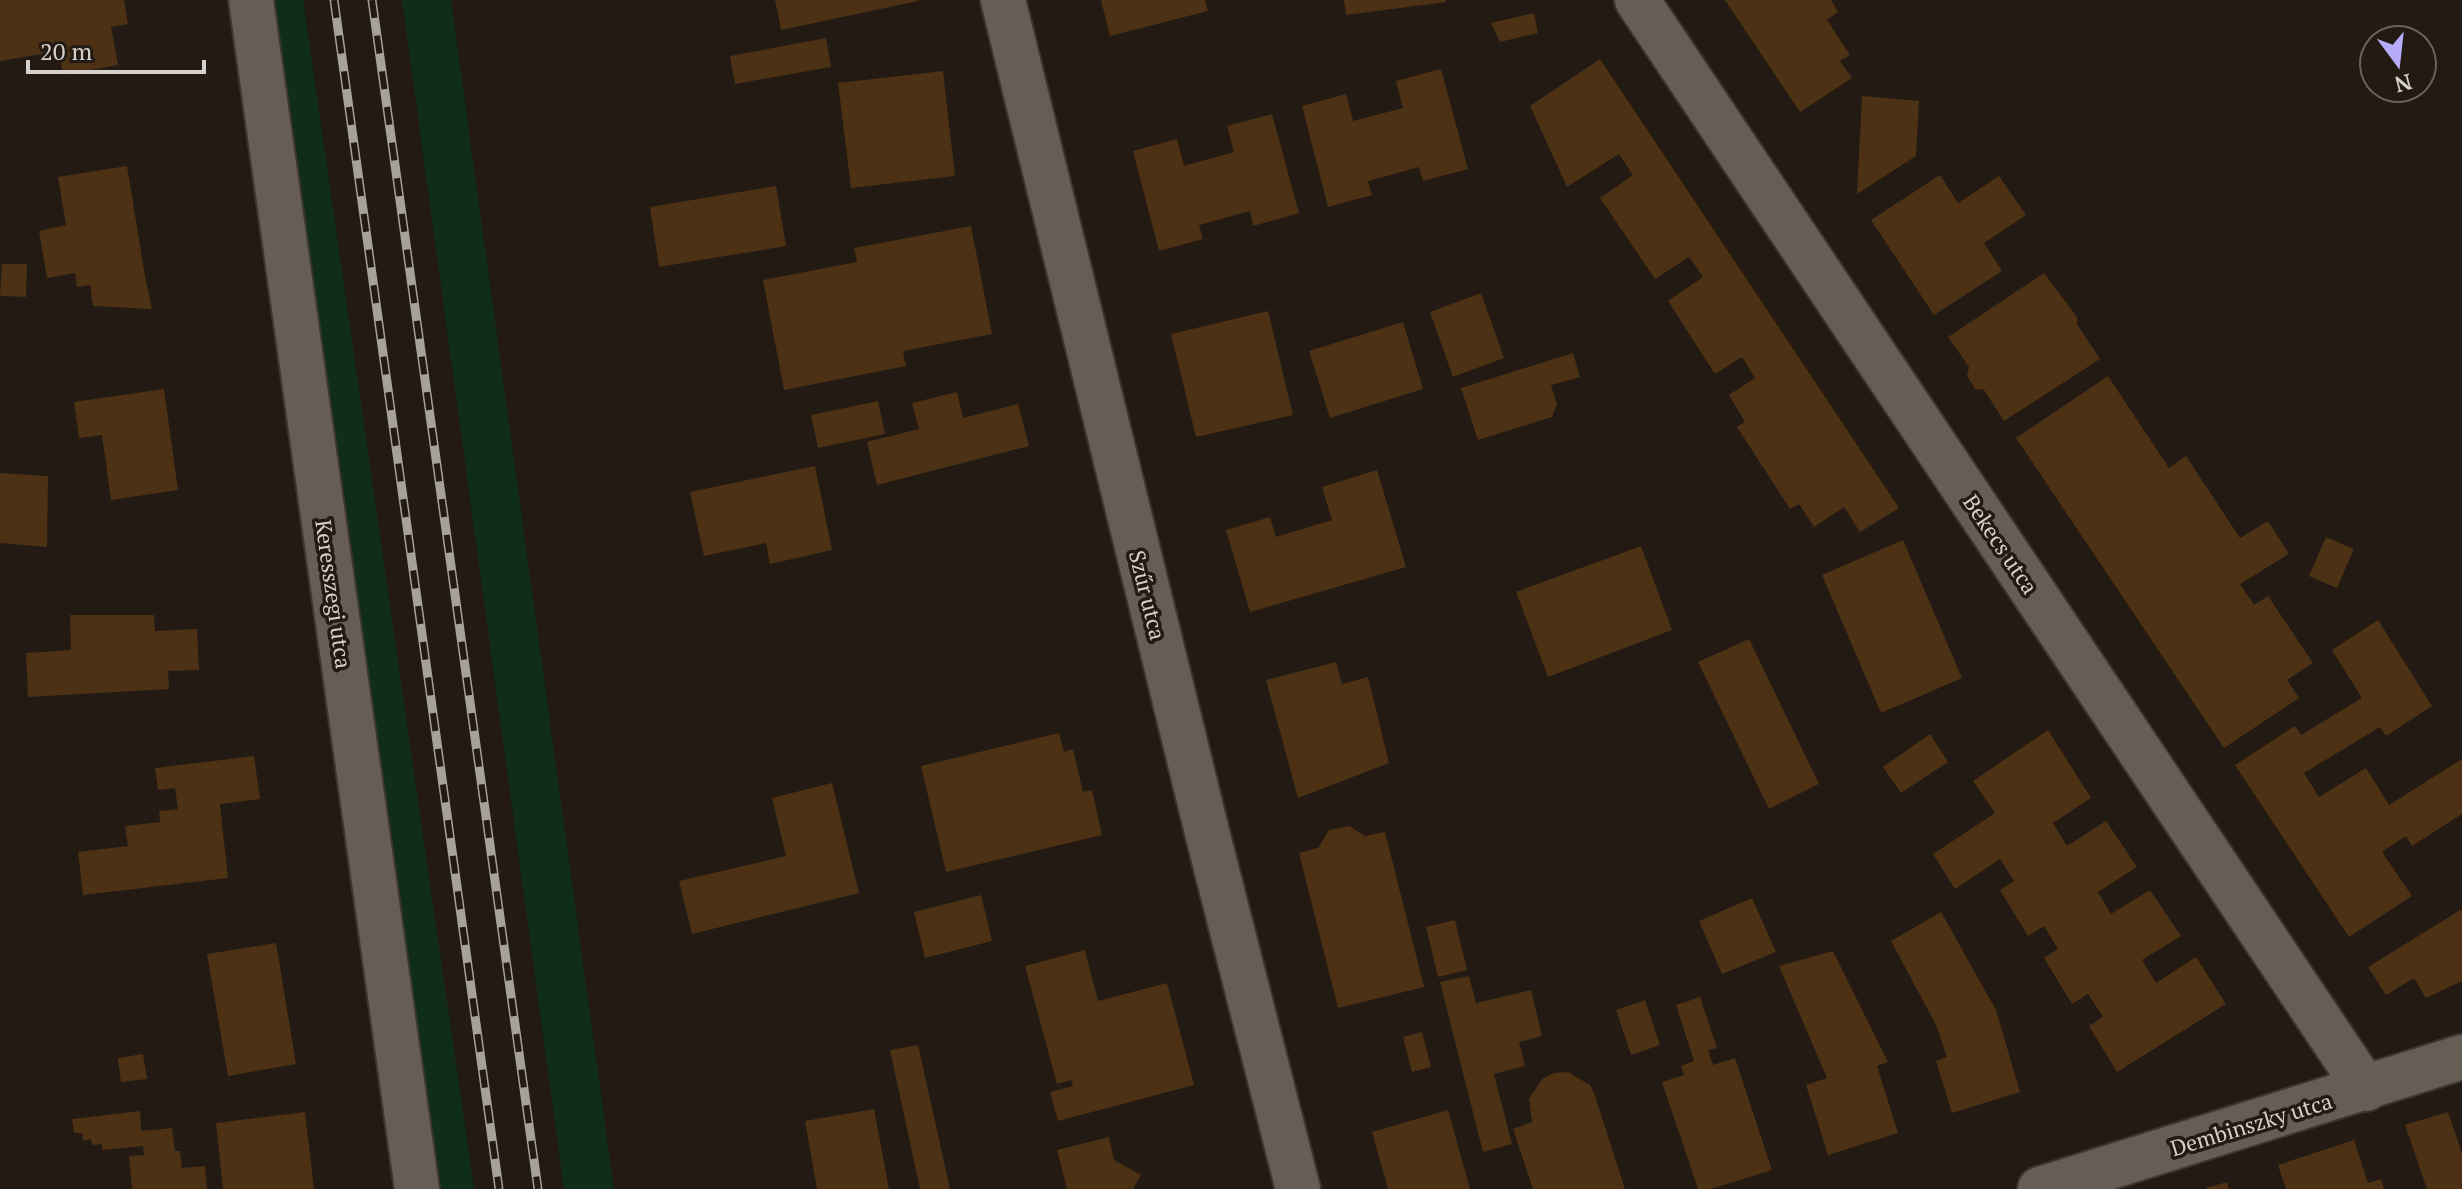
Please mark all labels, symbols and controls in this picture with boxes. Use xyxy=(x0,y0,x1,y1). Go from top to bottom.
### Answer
scale bar xyxy=(28,24,204,74)
north arrow xyxy=(2358,24,2438,104)
text: 20 m xyxy=(40,35,92,67)
text: N xyxy=(2391,68,2415,100)
street label: Bekecs utca xyxy=(1957,489,2045,599)
street label: Keresszegi utca xyxy=(309,518,359,670)
street label: Szűr utca xyxy=(1123,547,1173,643)
street label: Dembinszky utca xyxy=(2167,1086,2335,1162)

